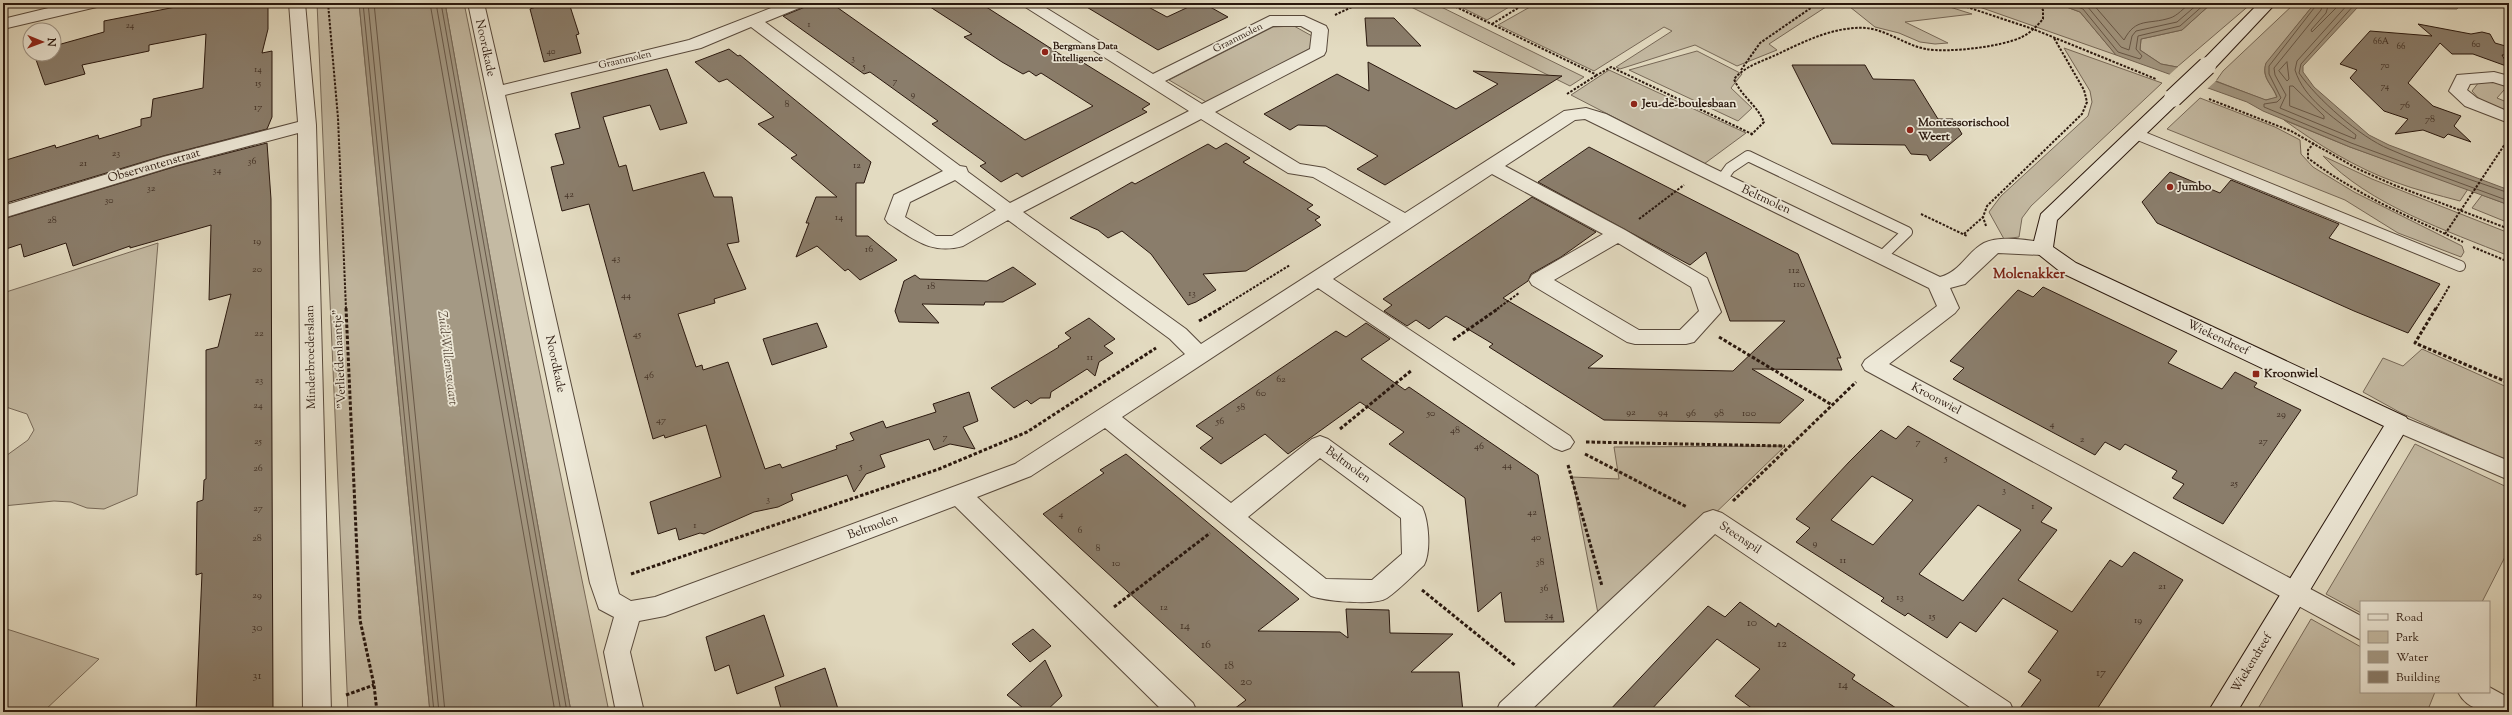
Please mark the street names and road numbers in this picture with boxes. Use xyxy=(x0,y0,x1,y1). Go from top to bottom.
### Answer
street label: Noordkade xyxy=(470,18,500,79)
street label: Graanmolen xyxy=(1211,19,1265,57)
street label: Graanmolen xyxy=(597,47,653,73)
street label: Observantenstraat xyxy=(106,144,202,188)
street label: Beltmolen xyxy=(1738,181,1794,219)
street label: Minderbroederslaan xyxy=(301,305,321,409)
street label: "Verliefdenlaantje" xyxy=(328,309,352,409)
street label: Wiekendreef xyxy=(2184,316,2253,361)
street label: Noordkade xyxy=(540,334,570,395)
street label: Kroonwiel xyxy=(1908,378,1965,420)
street label: Beltmolen xyxy=(1321,442,1375,488)
street label: Beltmolen xyxy=(845,510,901,544)
street label: Steenspil xyxy=(1715,517,1765,559)
street label: Wiekendreef xyxy=(2227,629,2277,696)

